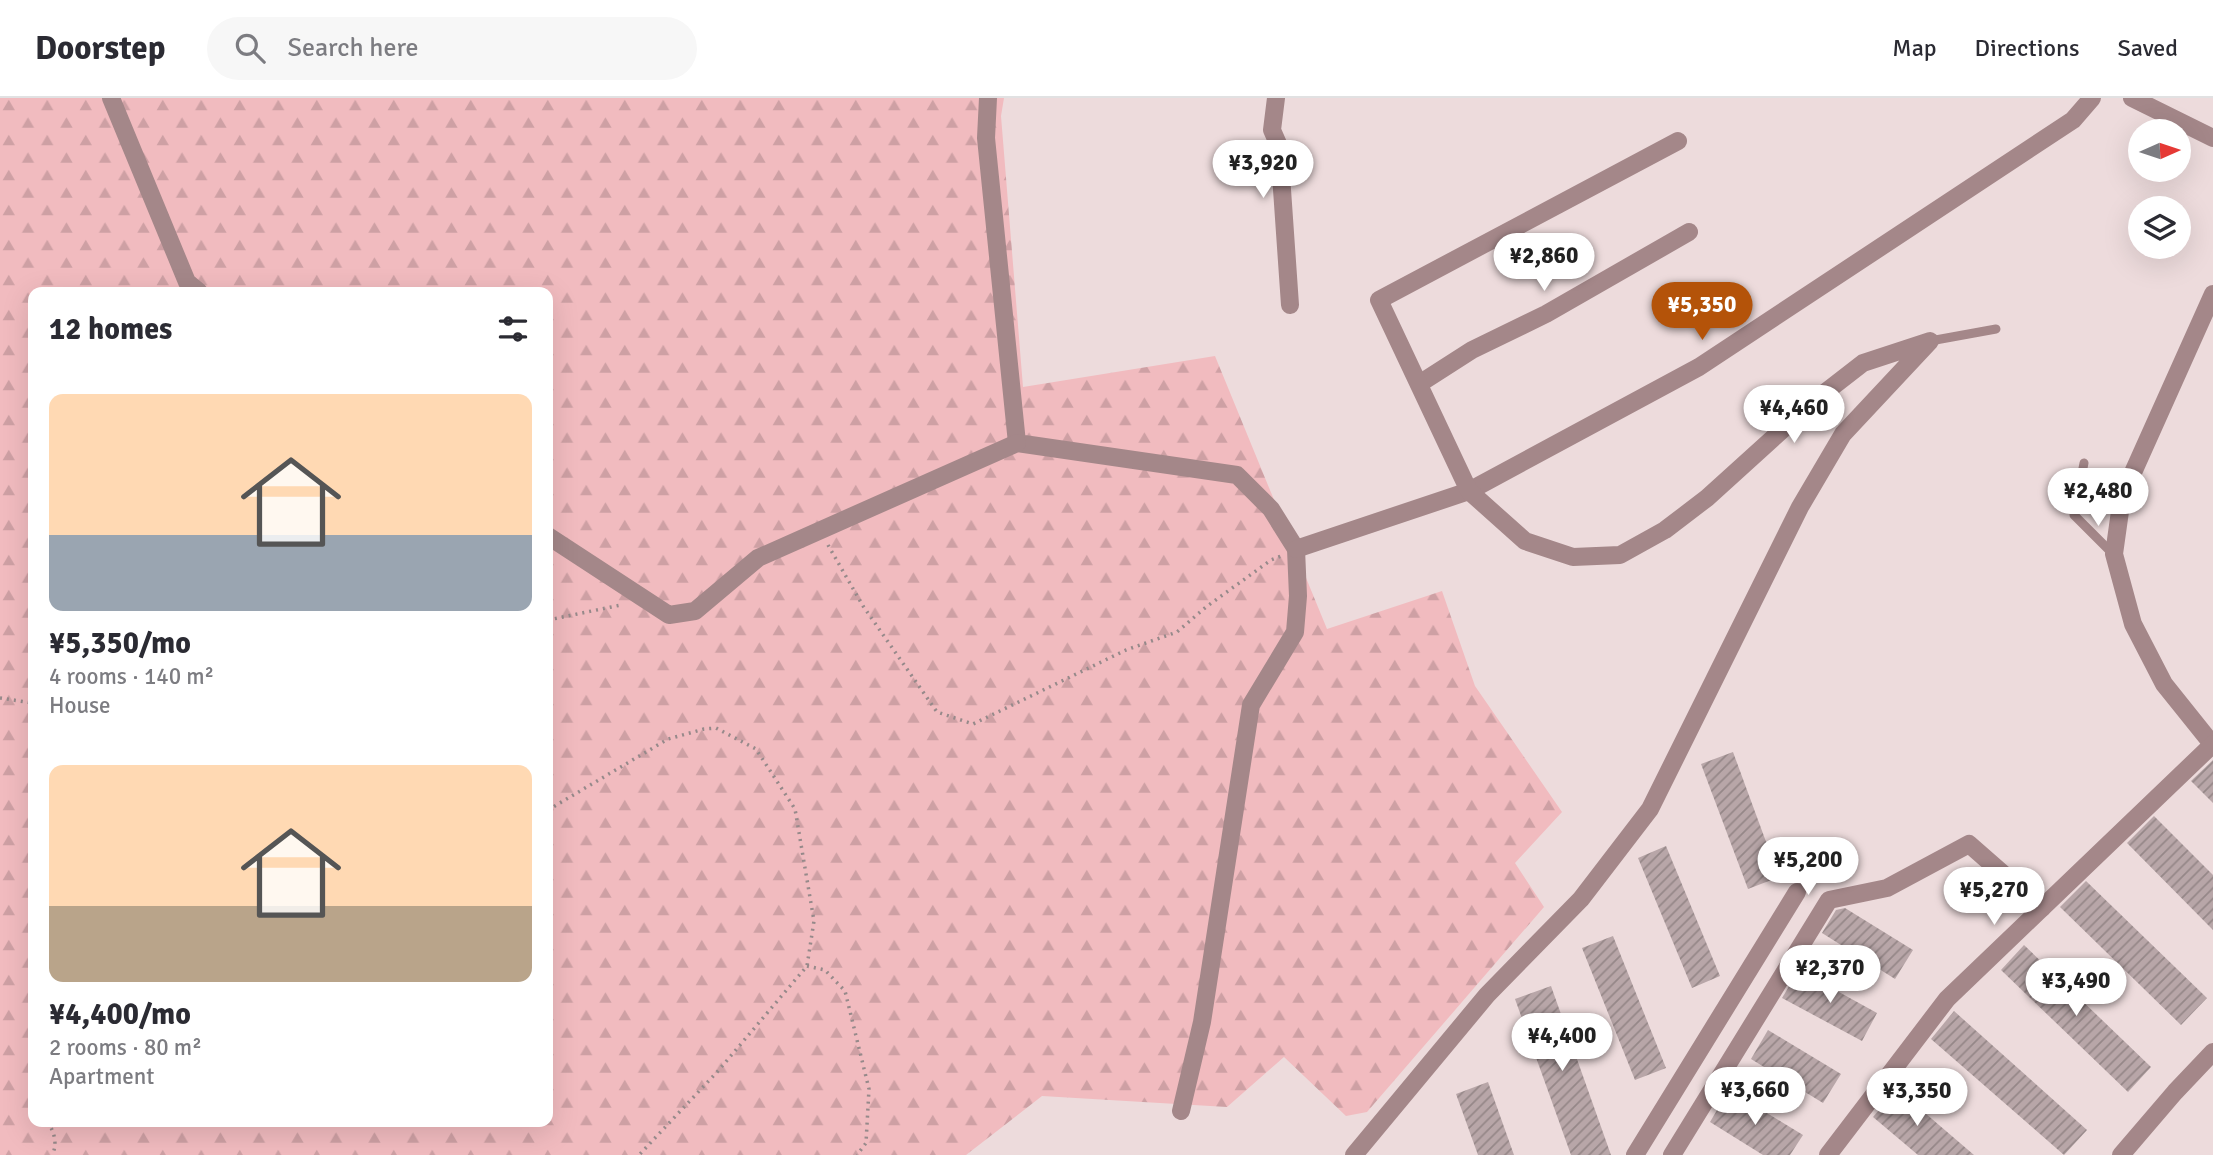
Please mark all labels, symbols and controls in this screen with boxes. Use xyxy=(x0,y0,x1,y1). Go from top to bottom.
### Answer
search box xyxy=(207,17,697,80)
text: Doorstep xyxy=(35,28,165,69)
icon: search xyxy=(231,29,269,67)
text: Search here xyxy=(287,32,419,64)
text: Map xyxy=(1892,33,1937,63)
text: Directions xyxy=(1975,33,2080,63)
text: Saved xyxy=(2118,33,2178,63)
north arrow xyxy=(2128,119,2191,182)
map controls xyxy=(2128,119,2191,259)
pin: ¥3,920 xyxy=(1206,140,1320,200)
text: ¥3,920 xyxy=(1229,148,1297,177)
button: layers xyxy=(2128,196,2191,259)
pin: ¥2,860 xyxy=(1487,234,1601,293)
text: ¥2,860 xyxy=(1510,241,1578,270)
pin: ¥5,350 xyxy=(1645,282,1759,342)
text: ¥5,350 xyxy=(1668,290,1736,319)
icon: filters xyxy=(494,310,532,348)
text: 12 homes xyxy=(49,311,172,348)
pin: ¥4,460 xyxy=(1737,386,1851,445)
text: ¥4,460 xyxy=(1760,393,1828,422)
icon: home xyxy=(228,439,354,565)
pin: ¥2,480 xyxy=(2041,468,2155,528)
text: ¥2,480 xyxy=(2064,476,2132,505)
text: ¥5,350/mo xyxy=(49,625,191,662)
text: 4 rooms · 140 m² xyxy=(49,662,214,691)
text: House xyxy=(49,691,111,720)
icon: home xyxy=(228,810,354,936)
pin: ¥5,200 xyxy=(1751,838,1865,897)
text: ¥5,200 xyxy=(1774,845,1842,874)
pin: ¥5,270 xyxy=(1937,868,2051,927)
text: ¥5,270 xyxy=(1960,875,2028,904)
pin: ¥2,370 xyxy=(1773,946,1887,1005)
text: ¥2,370 xyxy=(1796,953,1864,982)
pin: ¥3,490 xyxy=(2019,958,2133,1018)
text: ¥3,490 xyxy=(2042,966,2110,995)
text: ¥4,400/mo xyxy=(49,996,191,1033)
pin: ¥4,400 xyxy=(1505,1014,1619,1073)
text: ¥4,400 xyxy=(1528,1021,1596,1050)
text: 2 rooms · 80 m² xyxy=(49,1033,202,1062)
text: Apartment xyxy=(49,1062,154,1091)
pin: ¥3,660 xyxy=(1698,1068,1812,1127)
pin: ¥3,350 xyxy=(1860,1068,1974,1128)
text: ¥3,660 xyxy=(1721,1075,1789,1104)
text: ¥3,350 xyxy=(1883,1076,1951,1105)

